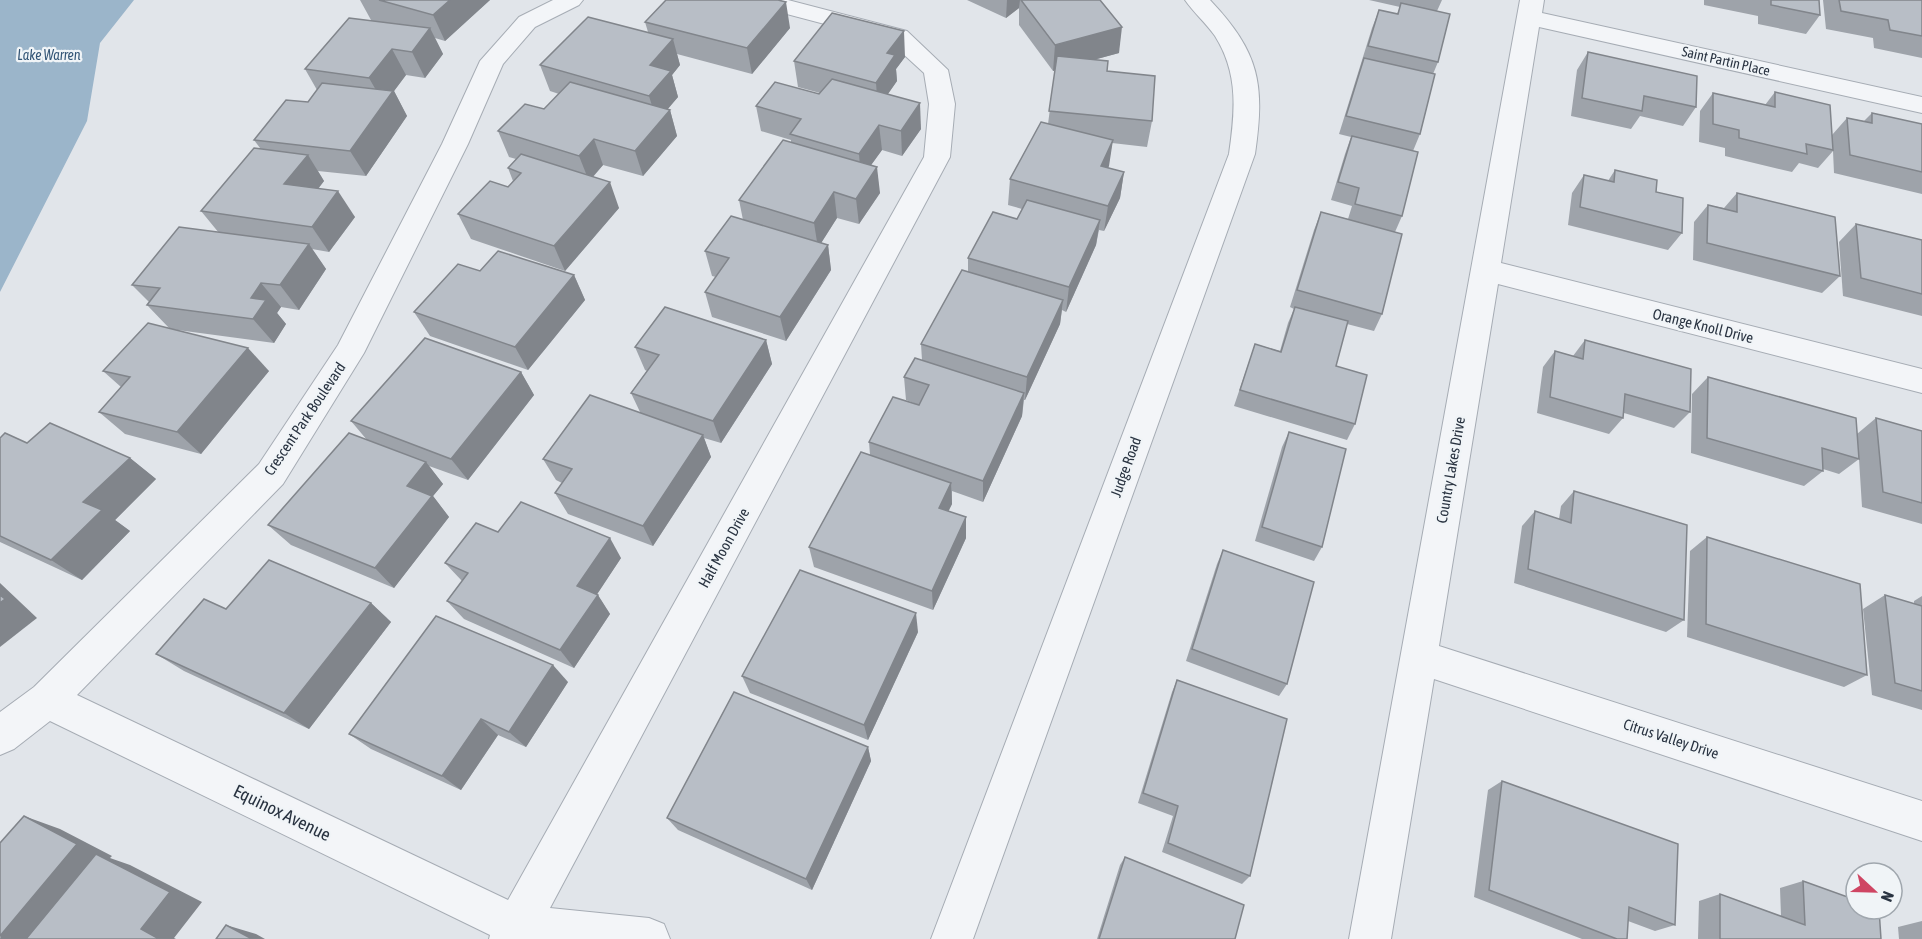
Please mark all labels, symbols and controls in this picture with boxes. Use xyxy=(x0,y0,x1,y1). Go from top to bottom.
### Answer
street label: Saint Partin Place xyxy=(1680,43,1772,79)
water label: Lake Warren xyxy=(17,47,81,63)
street label: Orange Knoll Drive xyxy=(1651,305,1755,346)
street label: Crescent Park Boulevard xyxy=(260,359,349,479)
street label: Country Lakes Drive xyxy=(1433,415,1468,524)
street label: Judge Road xyxy=(1107,434,1144,499)
street label: Half Moon Drive xyxy=(695,505,753,591)
street label: Citrus Valley Drive xyxy=(1621,715,1721,762)
street label: Equinox Avenue xyxy=(230,780,334,845)
north arrow xyxy=(1844,861,1904,921)
text: N xyxy=(1878,889,1898,904)

